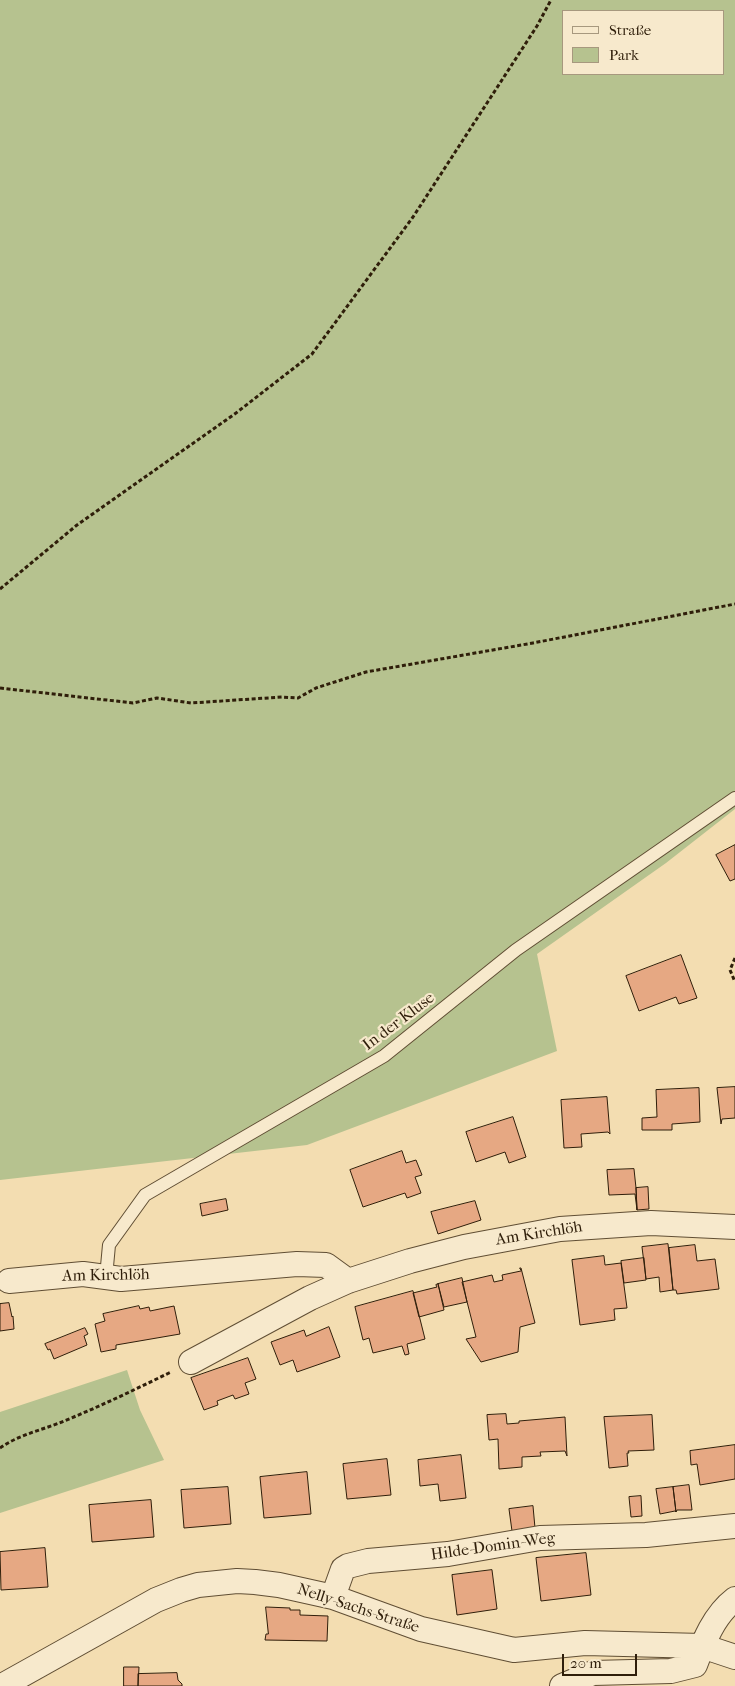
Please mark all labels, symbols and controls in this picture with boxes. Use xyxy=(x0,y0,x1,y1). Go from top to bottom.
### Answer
legend xyxy=(562,10,725,75)
text: Straße xyxy=(609,21,651,39)
text: Park xyxy=(609,46,639,64)
street label: In der Kluse xyxy=(359,989,439,1055)
street label: Am Kirchlöh xyxy=(494,1218,584,1250)
street label: Am Kirchlöh xyxy=(62,1266,150,1286)
street label: Hilde-Domin-Weg xyxy=(430,1529,556,1565)
street label: Nelly-Sachs-Straße xyxy=(294,1580,422,1638)
scale bar xyxy=(565,1644,640,1676)
text: 20 m xyxy=(570,1654,602,1672)

